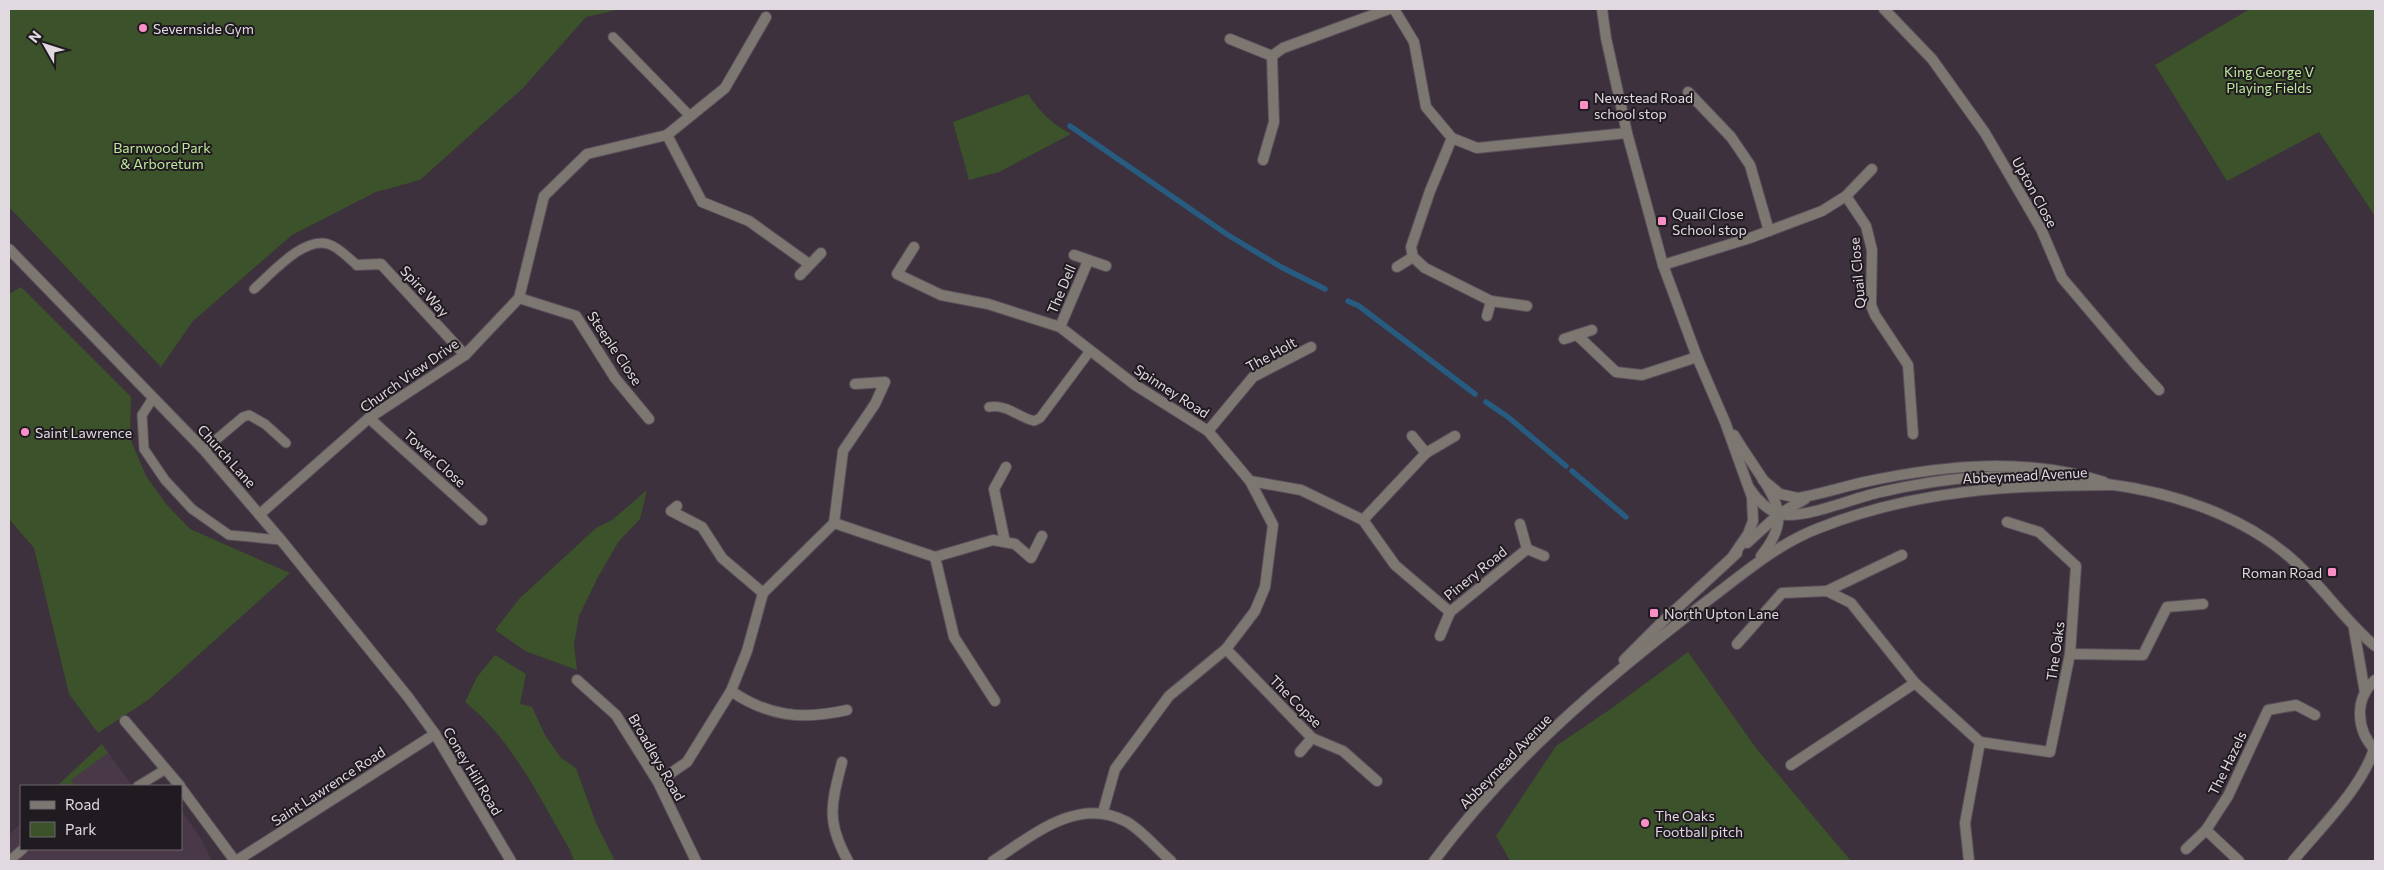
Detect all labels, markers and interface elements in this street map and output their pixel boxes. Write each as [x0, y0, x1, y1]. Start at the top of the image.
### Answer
north arrow [20, 20, 70, 70]
place label: Severnside Gym [153, 20, 254, 37]
marker: Severnside Gym [137, 22, 149, 34]
text: N [25, 27, 44, 46]
park label: King George V Playing Fields [2224, 63, 2314, 96]
place label: Newstead Road school stop [1594, 89, 1693, 122]
marker: Newstead Road school stop [1578, 99, 1590, 111]
park label: Barnwood Park & Arboretum [113, 139, 211, 172]
street label: Upton Close [2009, 154, 2061, 230]
place label: Quail Close School stop [1672, 205, 1747, 238]
marker: Quail Close School stop [1656, 215, 1668, 227]
street label: Quail Close [1845, 237, 1869, 309]
street label: Spire Way [397, 262, 453, 320]
street label: The Dell [1043, 262, 1079, 316]
street label: Steeple Close [584, 308, 646, 388]
street label: The Holt [1243, 333, 1299, 375]
street label: Church View Drive [356, 335, 462, 415]
street label: Spinney Road [1131, 360, 1213, 422]
street label: Church Lane [194, 421, 260, 491]
place label: Saint Lawrence [35, 424, 132, 441]
marker: Saint Lawrence [19, 426, 31, 438]
street label: Tower Close [400, 426, 470, 490]
street label: Abbeymead Avenue [1962, 463, 2088, 487]
street label: Pinery Road [1440, 542, 1510, 604]
place label: Roman Road [2242, 564, 2322, 581]
marker: Roman Road [2326, 566, 2338, 578]
place label: North Upton Lane [1664, 605, 1779, 622]
marker: North Upton Lane [1648, 607, 1660, 619]
street label: The Oaks [2042, 620, 2068, 682]
street label: The Copse [1266, 671, 1326, 731]
street label: Broadleys Road [625, 710, 689, 804]
street label: Abbeymead Avenue [1455, 710, 1555, 812]
street label: Coney Hill Road [440, 724, 506, 818]
street label: The Hazels [2204, 728, 2250, 798]
street label: Saint Lawrence Road [268, 743, 388, 829]
legend [20, 785, 182, 850]
text: Road [65, 795, 100, 813]
place label: The Oaks Football pitch [1655, 807, 1743, 840]
marker: The Oaks Football pitch [1639, 817, 1651, 829]
text: Park [65, 820, 96, 838]

